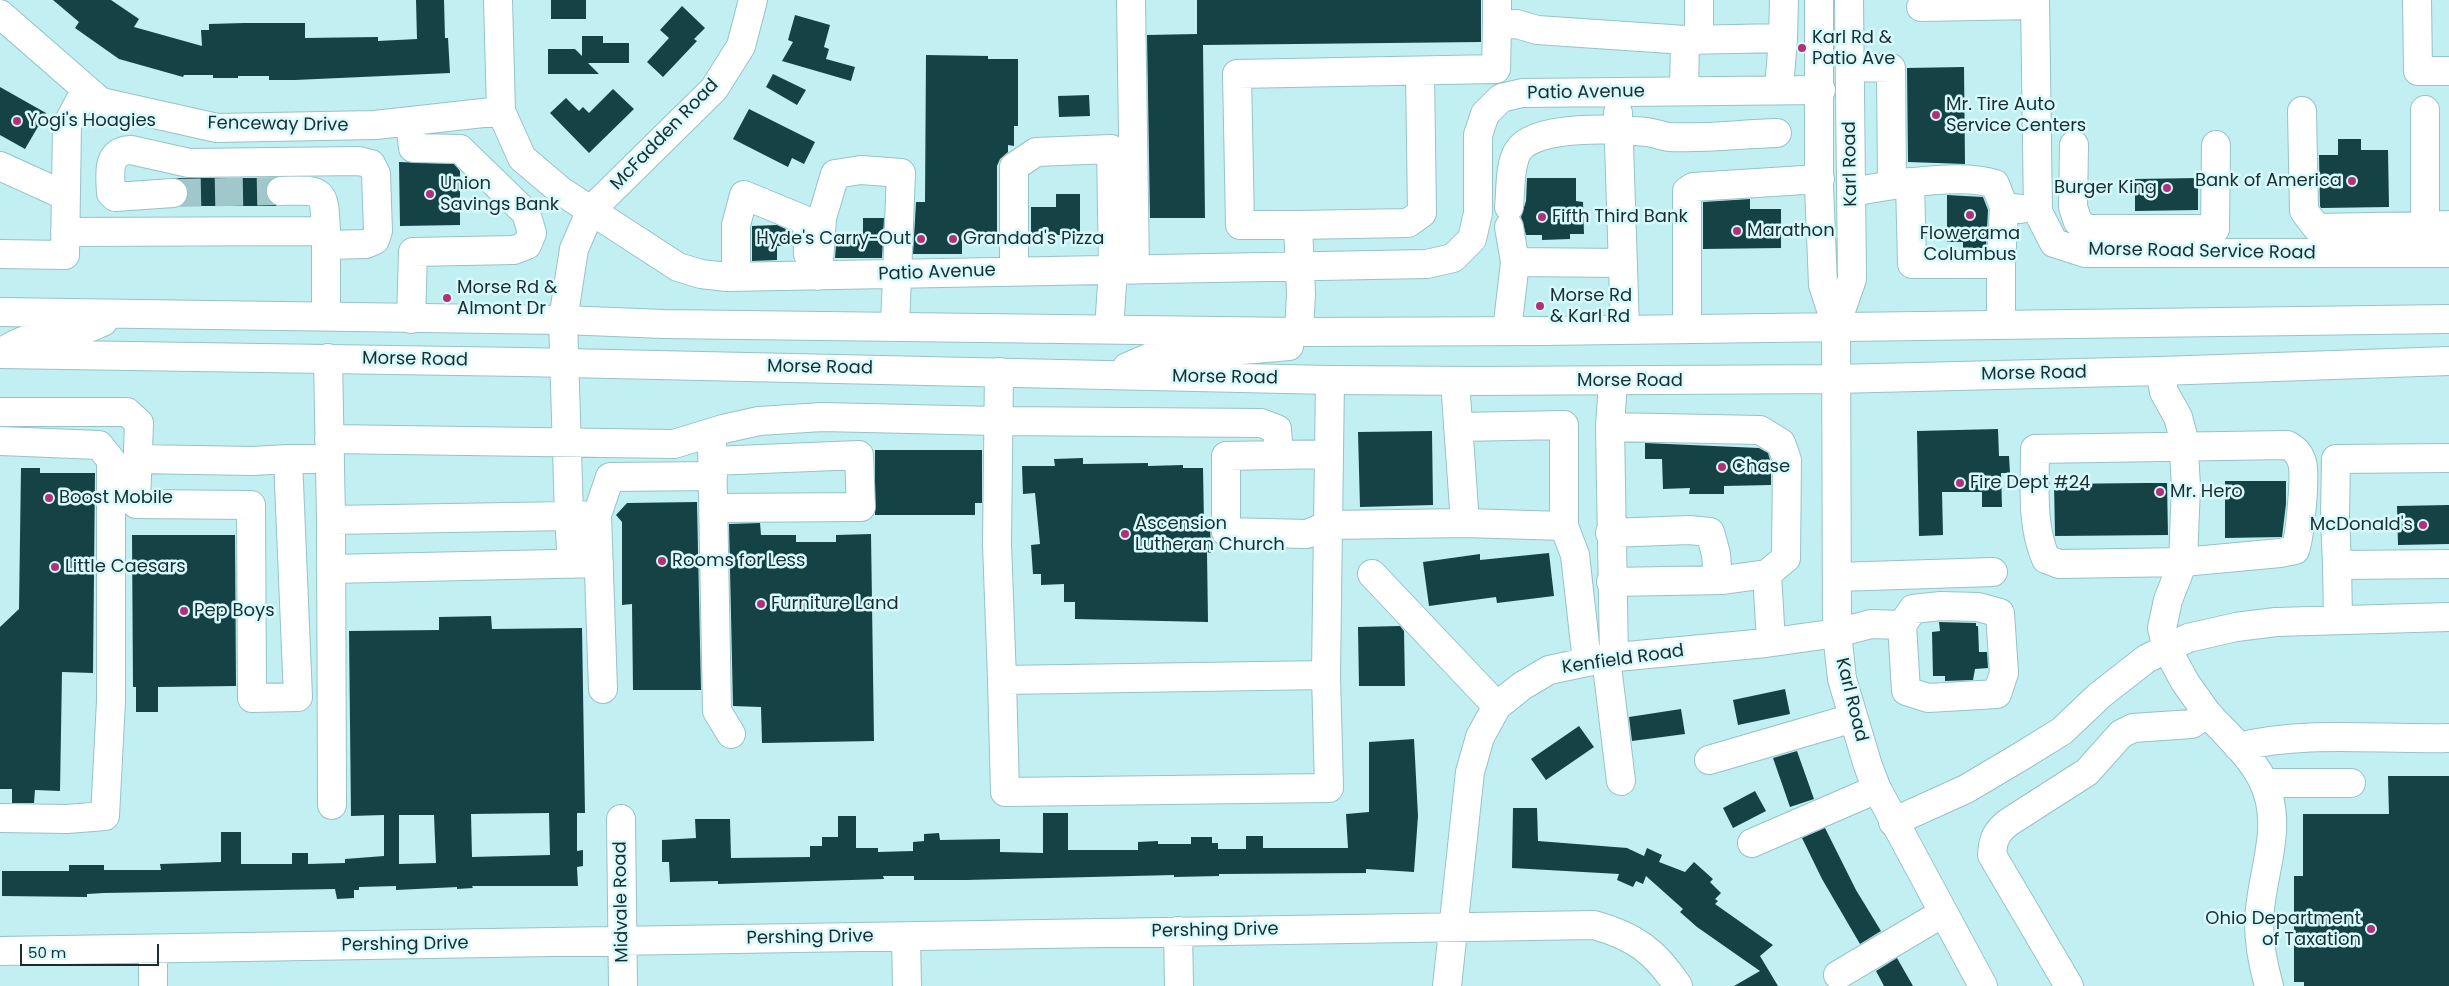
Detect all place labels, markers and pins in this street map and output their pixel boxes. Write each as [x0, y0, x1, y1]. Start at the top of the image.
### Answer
place label: Karl Rd & Patio Ave [1812, 27, 1895, 70]
marker: Karl Rd & Patio Ave [1796, 42, 1808, 54]
place label: Mr. Tire Auto Service Centers [1946, 94, 2086, 136]
marker: Mr. Tire Auto Service Centers [1930, 109, 1942, 121]
place label: Yogi's Hoagies [27, 110, 156, 132]
marker: Yogi's Hoagies [11, 115, 23, 127]
place label: Bank of America [2195, 170, 2342, 192]
place label: Union Savings Bank [440, 173, 559, 215]
marker: Bank of America [2346, 175, 2358, 187]
place label: Burger King [2054, 177, 2157, 199]
marker: Burger King [2161, 182, 2173, 194]
marker: Union Savings Bank [424, 188, 436, 200]
place label: Fifth Third Bank [1552, 206, 1688, 228]
marker: Flowerama Columbus [1964, 209, 1976, 221]
marker: Fifth Third Bank [1536, 211, 1548, 223]
place label: Marathon [1747, 220, 1835, 242]
place label: Flowerama Columbus [1920, 223, 2020, 266]
marker: Marathon [1731, 225, 1743, 237]
place label: Hyde's Carry-Out [756, 228, 911, 250]
place label: Grandad's Pizza [963, 228, 1104, 250]
marker: Hyde's Carry-Out [915, 233, 927, 245]
marker: Grandad's Pizza [947, 233, 959, 245]
place label: Morse Rd & Almont Dr [457, 277, 557, 320]
place label: Morse Rd & Karl Rd [1550, 285, 1632, 328]
marker: Morse Rd & Almont Dr [441, 292, 453, 304]
marker: Morse Rd & Karl Rd [1534, 300, 1546, 312]
place label: Chase [1732, 456, 1790, 478]
marker: Chase [1716, 461, 1728, 473]
place label: Fire Dept #24 [1970, 472, 2090, 494]
marker: Fire Dept #24 [1954, 477, 1966, 489]
place label: Mr. Hero [2170, 481, 2243, 503]
marker: Mr. Hero [2154, 486, 2166, 498]
place label: Boost Mobile [59, 487, 173, 509]
marker: Boost Mobile [43, 492, 55, 504]
place label: Ascension Lutheran Church [1135, 513, 1285, 556]
place label: McDonald's [2310, 514, 2413, 536]
marker: McDonald's [2417, 519, 2429, 531]
marker: Ascension Lutheran Church [1119, 528, 1131, 540]
place label: Rooms for Less [672, 550, 805, 572]
marker: Rooms for Less [656, 555, 668, 567]
place label: Little Caesars [65, 556, 186, 578]
marker: Little Caesars [49, 561, 61, 573]
place label: Furniture Land [771, 593, 899, 615]
marker: Furniture Land [755, 598, 767, 610]
place label: Pep Boys [194, 600, 275, 622]
marker: Pep Boys [178, 605, 190, 617]
place label: Ohio Department of Taxation [2205, 908, 2361, 951]
marker: Ohio Department of Taxation [2365, 923, 2377, 935]

